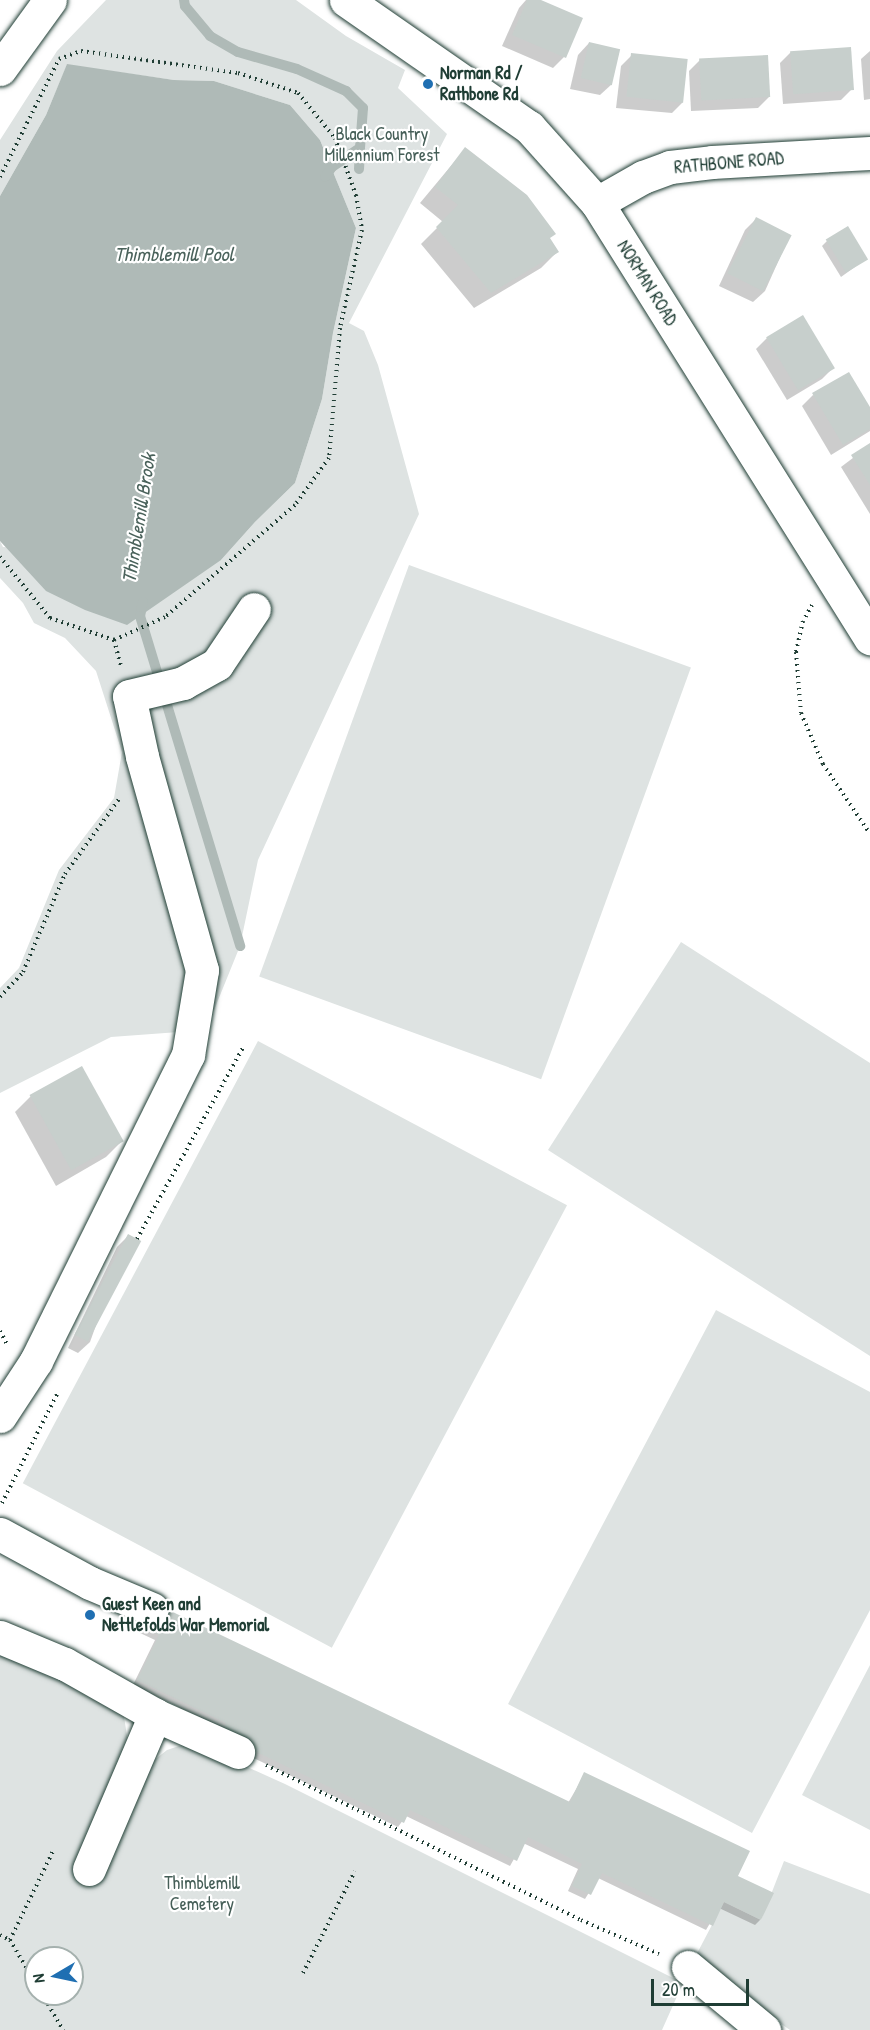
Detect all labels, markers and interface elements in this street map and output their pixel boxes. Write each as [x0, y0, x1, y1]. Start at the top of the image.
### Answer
place label: Norman Rd / Rathbone Rd [440, 63, 522, 106]
marker: Norman Rd / Rathbone Rd [421, 77, 435, 91]
park label: Black Country Millennium Forest [325, 124, 439, 166]
street label: RATHBONE ROAD [673, 147, 785, 179]
street label: NORMAN ROAD [612, 236, 682, 330]
water label: Thimblemill Pool [114, 241, 234, 265]
water label: Thimblemill Brook [116, 451, 160, 585]
place label: Guest Keen and Nettlefolds War Memorial [102, 1594, 269, 1636]
marker: Guest Keen and Nettlefolds War Memorial [83, 1608, 97, 1622]
park label: Thimblemill Cemetery [164, 1873, 240, 1916]
north arrow [24, 1946, 84, 2006]
scale bar [654, 1967, 752, 2005]
text: N [27, 1973, 50, 1984]
text: 20 m [662, 1977, 695, 2002]

